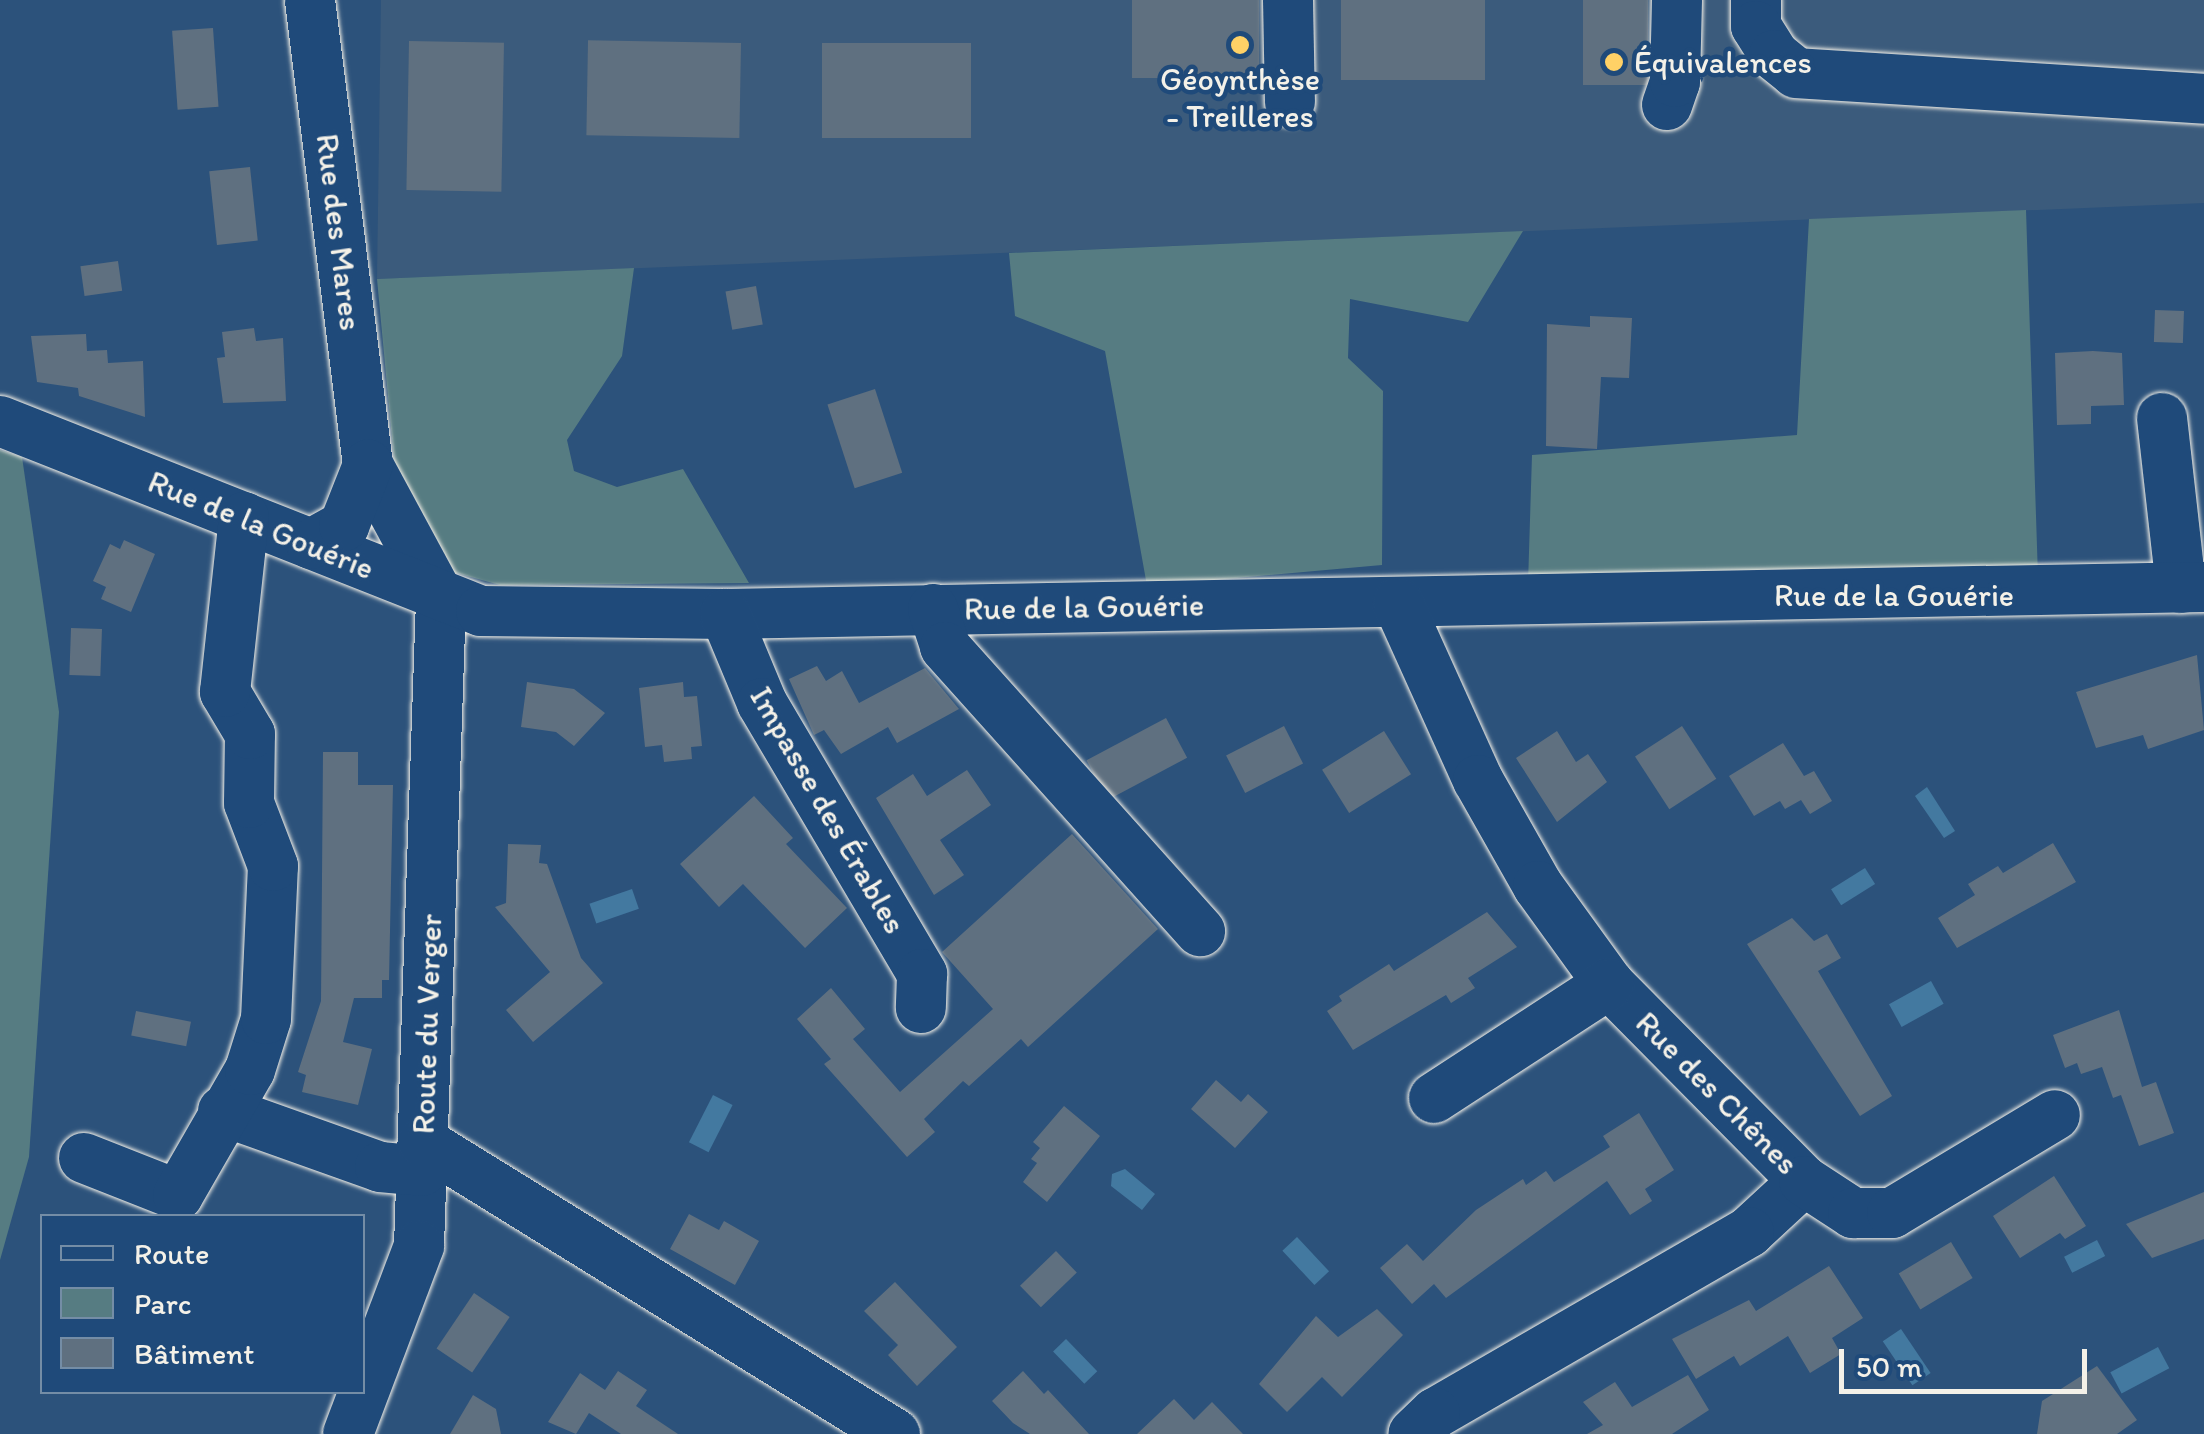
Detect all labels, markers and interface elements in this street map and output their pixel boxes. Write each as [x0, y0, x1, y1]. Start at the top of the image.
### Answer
marker: Géoynthèse - Treilleres [1229, 34, 1251, 56]
place label: Équivalences [1634, 43, 1812, 81]
marker: Équivalences [1603, 51, 1625, 73]
place label: Géoynthèse - Treilleres [1160, 61, 1320, 136]
street label: Rue des Mares [308, 132, 370, 332]
street label: Rue de la Gouérie [143, 462, 379, 588]
street label: Rue de la Gouérie [1774, 576, 2014, 614]
street label: Rue de la Gouérie [964, 586, 1204, 628]
street label: Impasse des Érables [742, 680, 914, 940]
street label: Route du Verger [404, 913, 450, 1135]
street label: Rue des Chênes [1628, 1004, 1806, 1182]
legend [40, 1214, 365, 1394]
text: Route [134, 1235, 209, 1272]
text: Parc [134, 1285, 191, 1322]
scale bar [1844, 1329, 2092, 1391]
text: Bâtiment [134, 1335, 255, 1372]
text: 50 m [1856, 1348, 1922, 1385]

